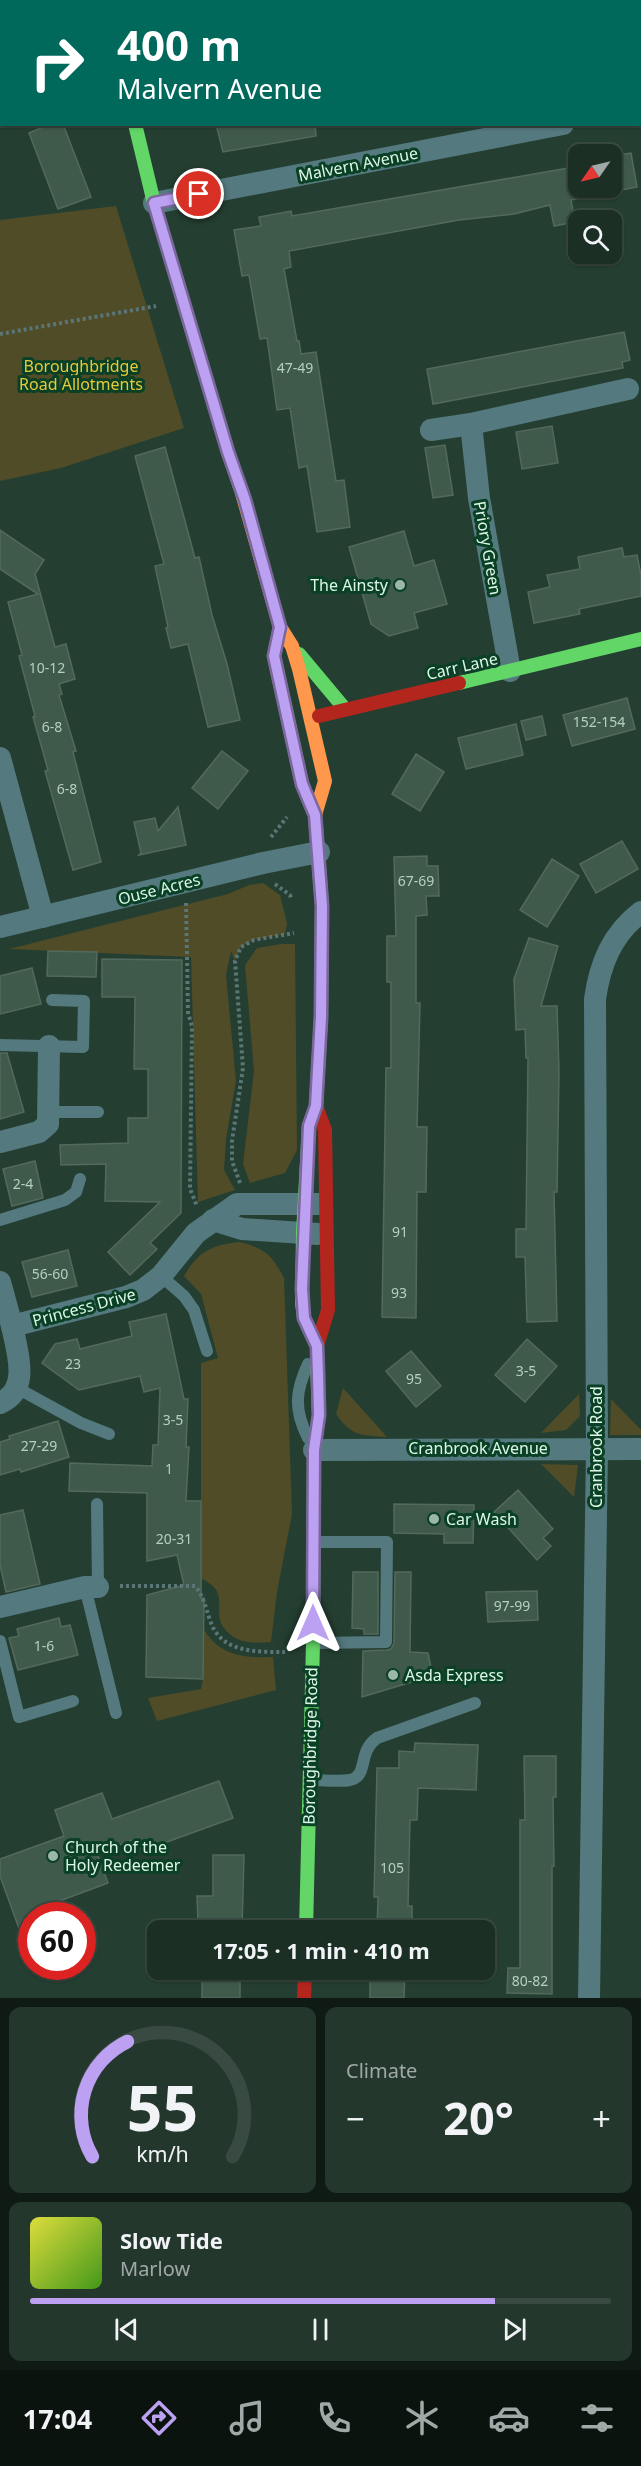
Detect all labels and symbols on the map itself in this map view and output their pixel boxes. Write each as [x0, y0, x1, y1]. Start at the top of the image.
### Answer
street label: Malvern Avenue [296, 142, 420, 186]
north arrow [568, 144, 622, 198]
pin [173, 168, 224, 219]
park label: Boroughbridge Road Allotments [19, 355, 143, 395]
house number: 47-49 [277, 358, 313, 377]
street label: Priory Green [469, 499, 507, 597]
place label: The Ainsty [310, 574, 389, 596]
marker: The Ainsty [393, 578, 407, 592]
street label: Carr Lane [424, 647, 500, 685]
house number: 10-12 [29, 658, 65, 677]
house number: 152-154 [573, 712, 625, 731]
house number: 6-8 [42, 717, 62, 736]
house number: 6-8 [57, 779, 77, 798]
street label: Ouse Acres [116, 868, 202, 910]
house number: 67-69 [398, 871, 434, 890]
house number: 2-4 [13, 1174, 33, 1193]
house number: 91 [392, 1222, 408, 1241]
house number: 56-60 [32, 1264, 68, 1283]
street label: Princess Drive [30, 1283, 138, 1331]
house number: 93 [391, 1283, 407, 1302]
house number: 23 [65, 1354, 81, 1373]
house number: 3-5 [516, 1361, 536, 1380]
house number: 95 [406, 1369, 422, 1388]
street label: Cranbrook Road [585, 1386, 607, 1508]
house number: 3-5 [163, 1410, 183, 1429]
house number: 27-29 [21, 1436, 57, 1455]
street label: Cranbrook Avenue [408, 1437, 548, 1459]
house number: 1 [165, 1459, 173, 1478]
place label: Car Wash [446, 1508, 517, 1530]
marker: Car Wash [427, 1512, 441, 1526]
house number: 20-31 [156, 1529, 192, 1548]
position arrow [281, 1591, 345, 1655]
house number: 97-99 [494, 1596, 530, 1615]
house number: 1-6 [34, 1636, 54, 1655]
place label: Asda Express [405, 1664, 504, 1686]
street label: Boroughbridge Road [298, 1667, 322, 1825]
marker: Asda Express [386, 1668, 400, 1682]
place label: Church of the Holy Redeemer [65, 1836, 181, 1876]
marker: Church of the Holy Redeemer [46, 1849, 60, 1863]
house number: 105 [380, 1858, 404, 1877]
speed limit sign: 60 [18, 1902, 96, 1980]
house number: 80-82 [512, 1971, 548, 1990]

